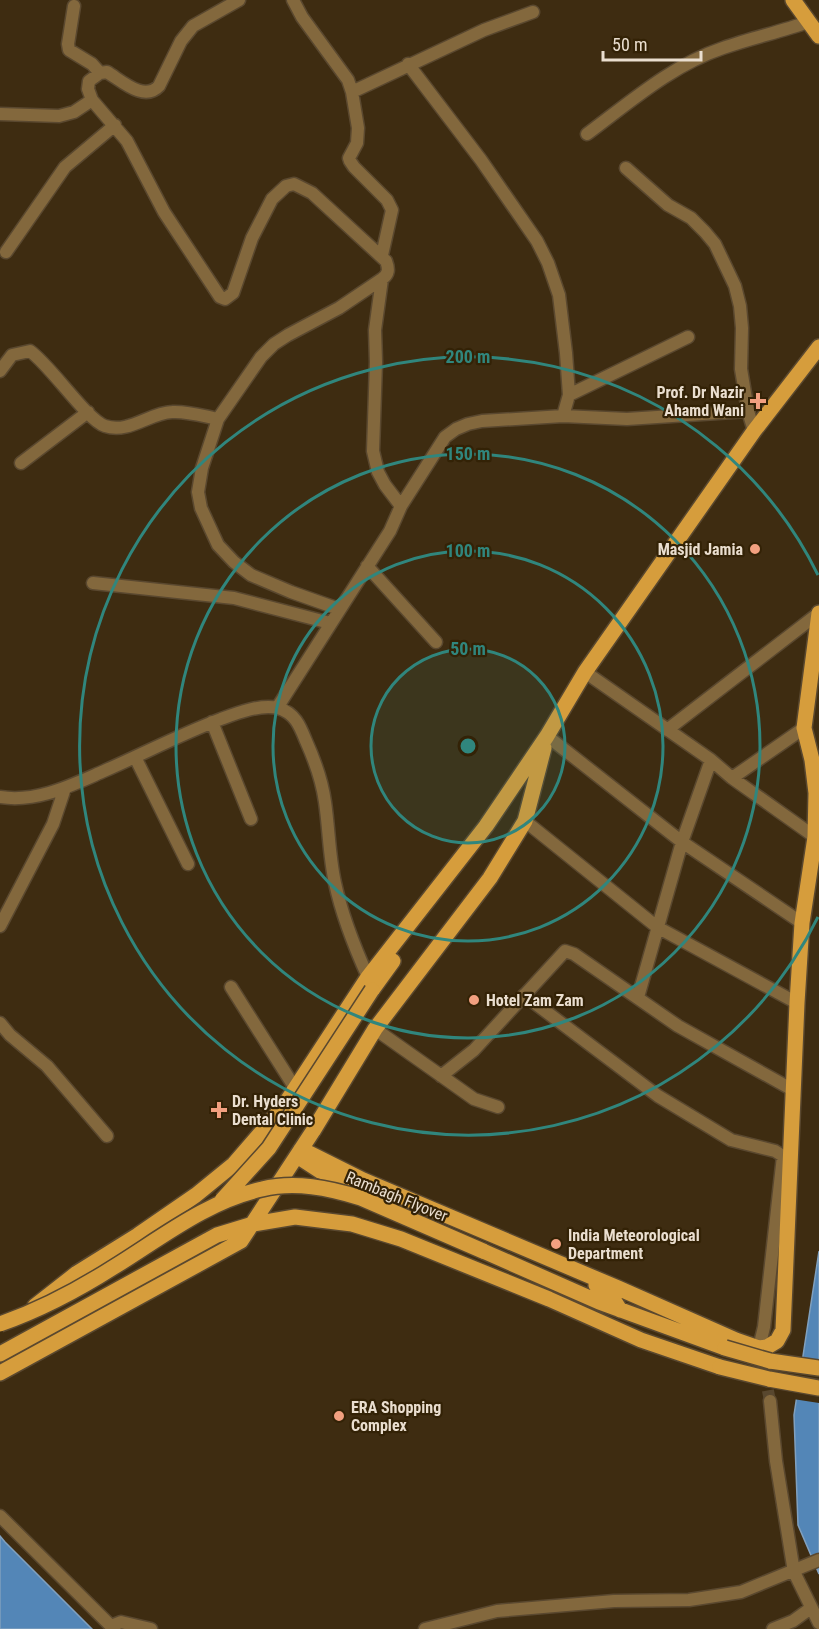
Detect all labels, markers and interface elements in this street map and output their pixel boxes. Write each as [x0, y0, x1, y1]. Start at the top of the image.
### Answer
scale bar [603, 24, 700, 62]
text: 50 m [612, 34, 647, 55]
text: 200 m [446, 346, 490, 367]
place label: Prof. Dr Nazir Ahamd Wani [656, 383, 744, 420]
marker: Prof. Dr Nazir Ahamd Wani [749, 392, 767, 410]
text: 150 m [446, 443, 490, 464]
text: 100 m [446, 540, 490, 561]
place label: Masjid Jamia [658, 540, 743, 559]
marker: Masjid Jamia [748, 542, 762, 556]
text: 50 m [450, 638, 486, 659]
centre of rings [458, 736, 478, 756]
place label: Hotel Zam Zam [486, 991, 584, 1010]
marker: Hotel Zam Zam [467, 993, 481, 1007]
place label: Dr. Hyders Dental Clinic [232, 1092, 313, 1129]
marker: Dr. Hyders Dental Clinic [210, 1101, 228, 1119]
street label: Rambagh Flyover [343, 1167, 451, 1226]
place label: India Meteorological Department [568, 1226, 700, 1263]
marker: India Meteorological Department [549, 1237, 563, 1251]
place label: ERA Shopping Complex [351, 1398, 441, 1435]
marker: ERA Shopping Complex [332, 1409, 346, 1423]

